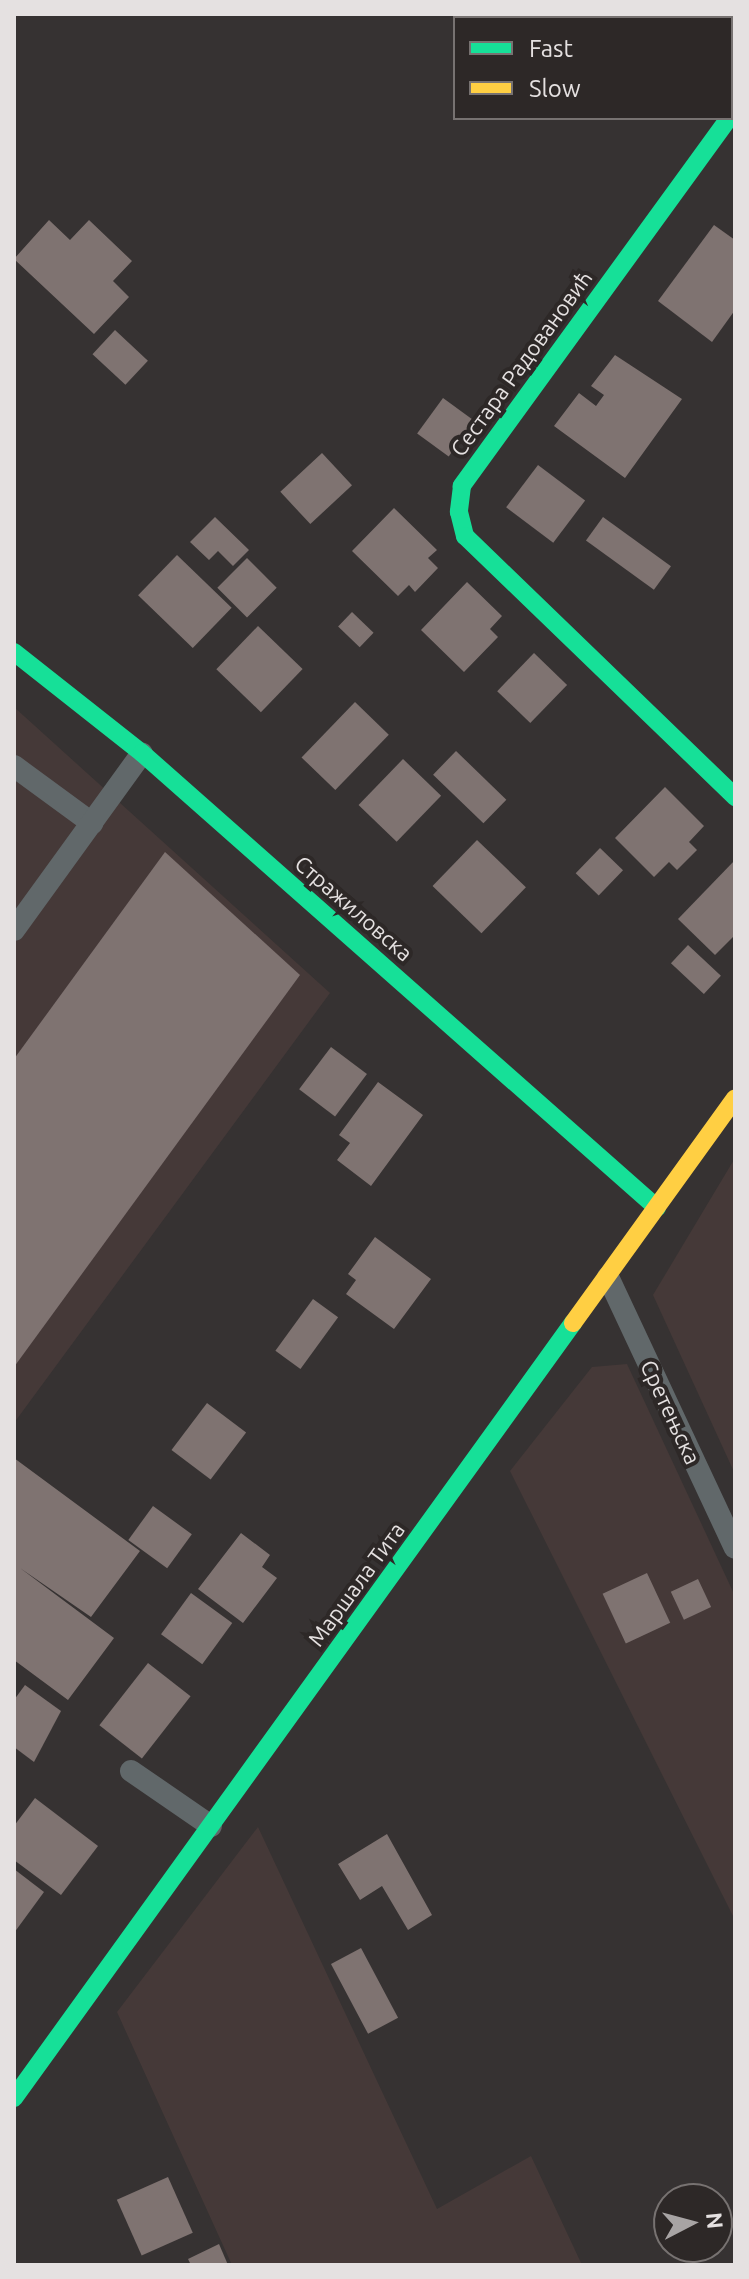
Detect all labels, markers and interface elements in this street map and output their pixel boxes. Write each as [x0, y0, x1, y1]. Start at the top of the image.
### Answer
legend [453, 16, 733, 120]
text: Fast [529, 35, 573, 62]
text: Slow [529, 75, 581, 102]
street label: Сестара Радовановић [445, 265, 597, 461]
street label: Стражиловска [290, 850, 418, 966]
street label: Сретењска [635, 1356, 707, 1468]
street label: Маршала Тита [302, 1517, 410, 1651]
north arrow [653, 2183, 733, 2263]
text: N [702, 2211, 729, 2230]

